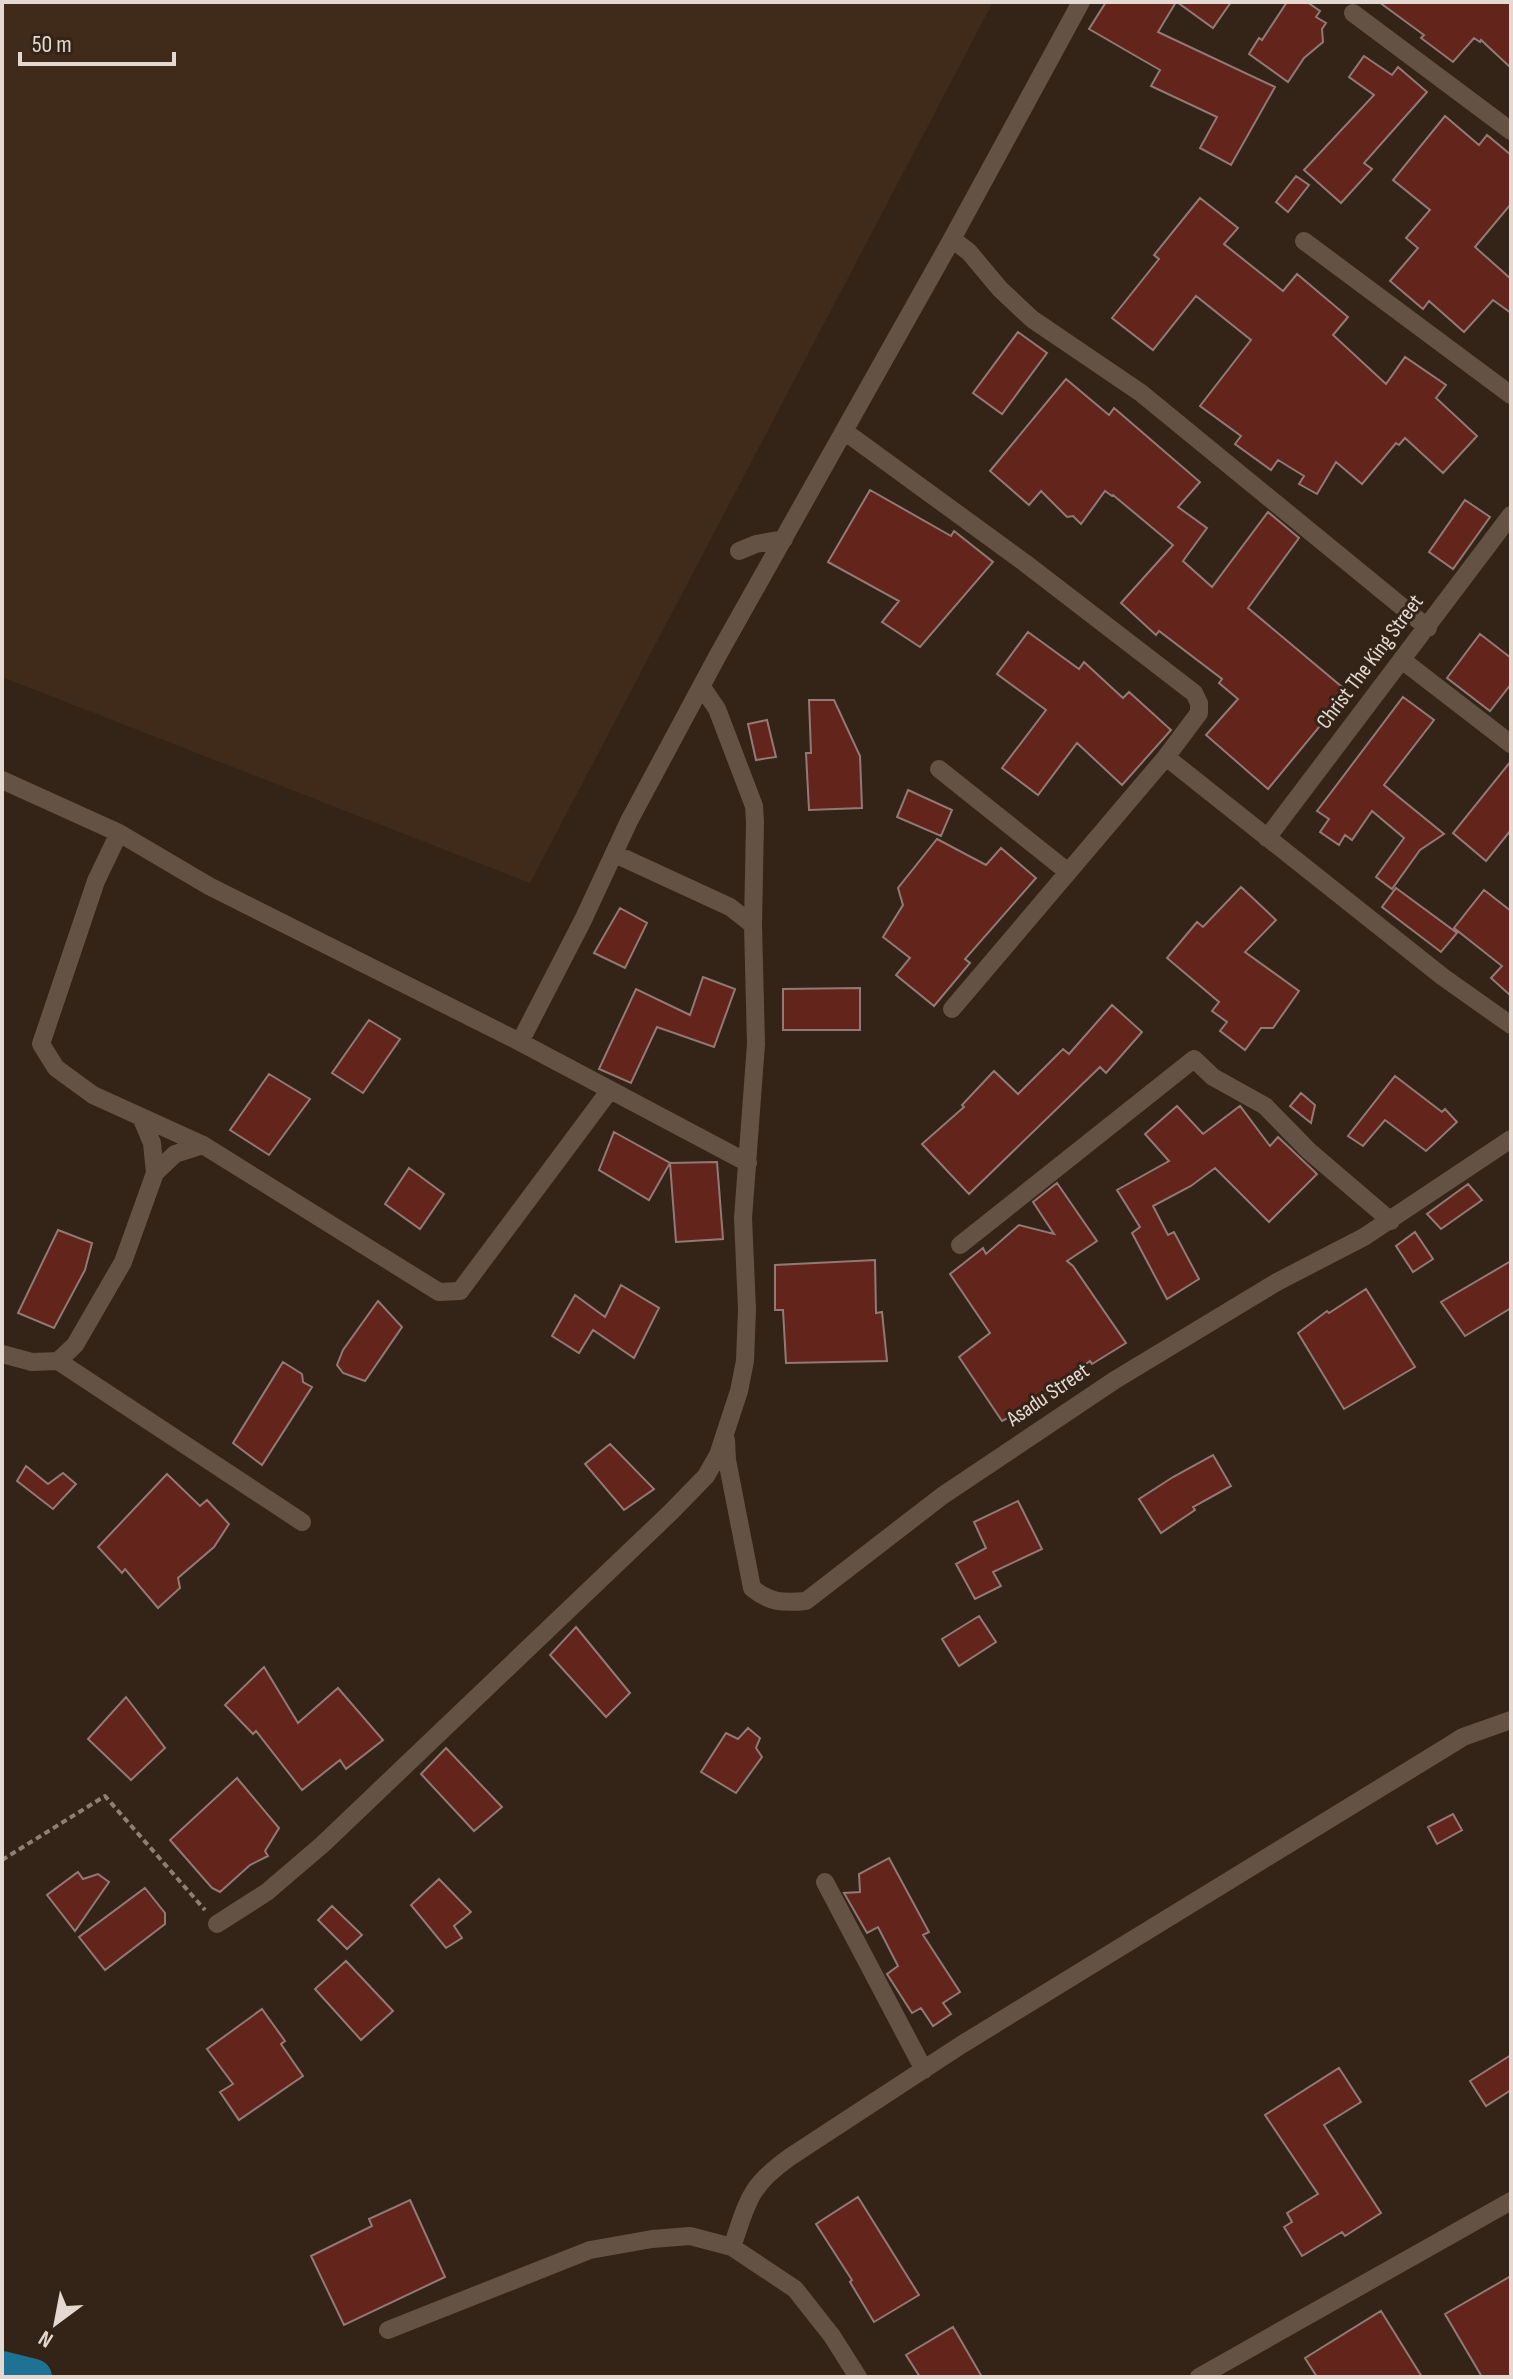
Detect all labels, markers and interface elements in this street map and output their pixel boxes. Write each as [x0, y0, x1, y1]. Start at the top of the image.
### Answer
scale bar [20, 16, 174, 66]
text: 50 m [32, 30, 72, 59]
street label: Christ The King Street [1311, 589, 1429, 735]
street label: Asadu Street [1001, 1357, 1095, 1433]
north arrow [16, 2283, 96, 2363]
text: N [34, 2324, 58, 2353]

